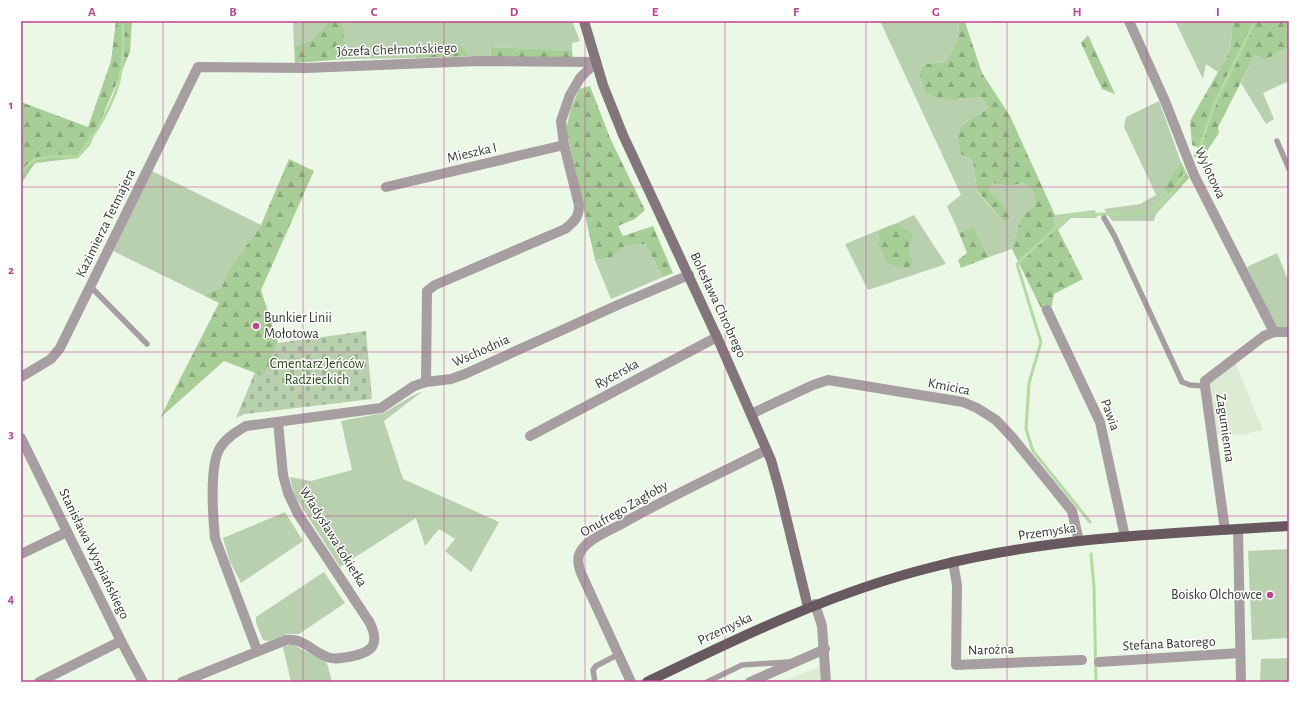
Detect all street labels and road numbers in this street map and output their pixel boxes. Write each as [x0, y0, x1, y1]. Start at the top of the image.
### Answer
street label: Józefa Chełmońskiego [337, 41, 458, 59]
street label: Mieszka I [446, 141, 498, 165]
street label: Wylotowa [1192, 145, 1228, 201]
street label: Kazimierza Tetmajera [74, 166, 139, 279]
street label: Bolesława Chrobrego [687, 250, 749, 360]
street label: Wschodnia [450, 332, 512, 370]
street label: Rycerska [593, 356, 642, 391]
street label: Kmicica [927, 376, 972, 398]
street label: Zagumienna [1213, 393, 1237, 464]
street label: Pawia [1098, 397, 1122, 433]
street label: Onufrego Zagłoby [578, 478, 670, 540]
street label: Władysława Łokietka [297, 485, 370, 590]
street label: Stanisława Wyspiańskiego [56, 486, 132, 622]
street label: Przemyska [1017, 521, 1077, 543]
street label: Przemyska [696, 610, 755, 648]
street label: Stefana Batorego [1122, 635, 1216, 653]
street label: Narożna [968, 642, 1015, 658]

